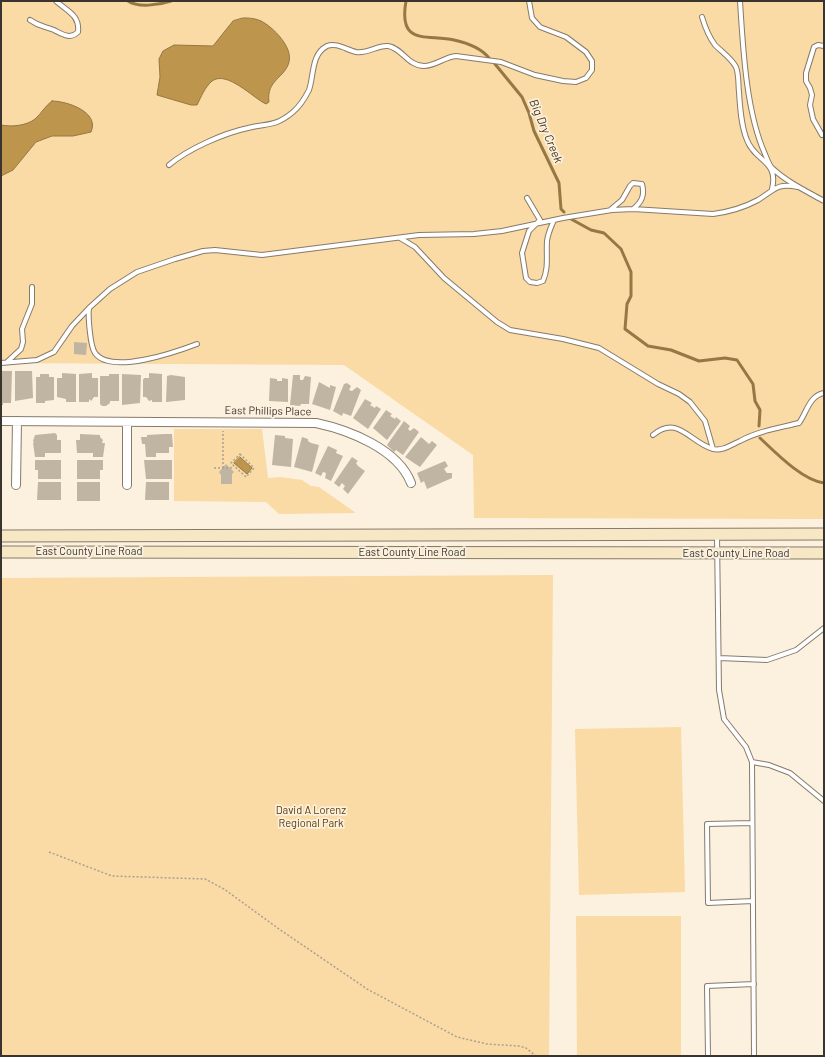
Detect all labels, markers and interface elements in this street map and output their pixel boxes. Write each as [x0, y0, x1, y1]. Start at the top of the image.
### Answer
water label: Big Dry Creek [526, 97, 566, 165]
street label: East Phillips Place [225, 404, 311, 418]
street label: East County Line Road [36, 544, 142, 558]
street label: East County Line Road [359, 545, 465, 559]
street label: East County Line Road [683, 546, 789, 560]
park label: David A Lorenz Regional Park [276, 803, 346, 829]

